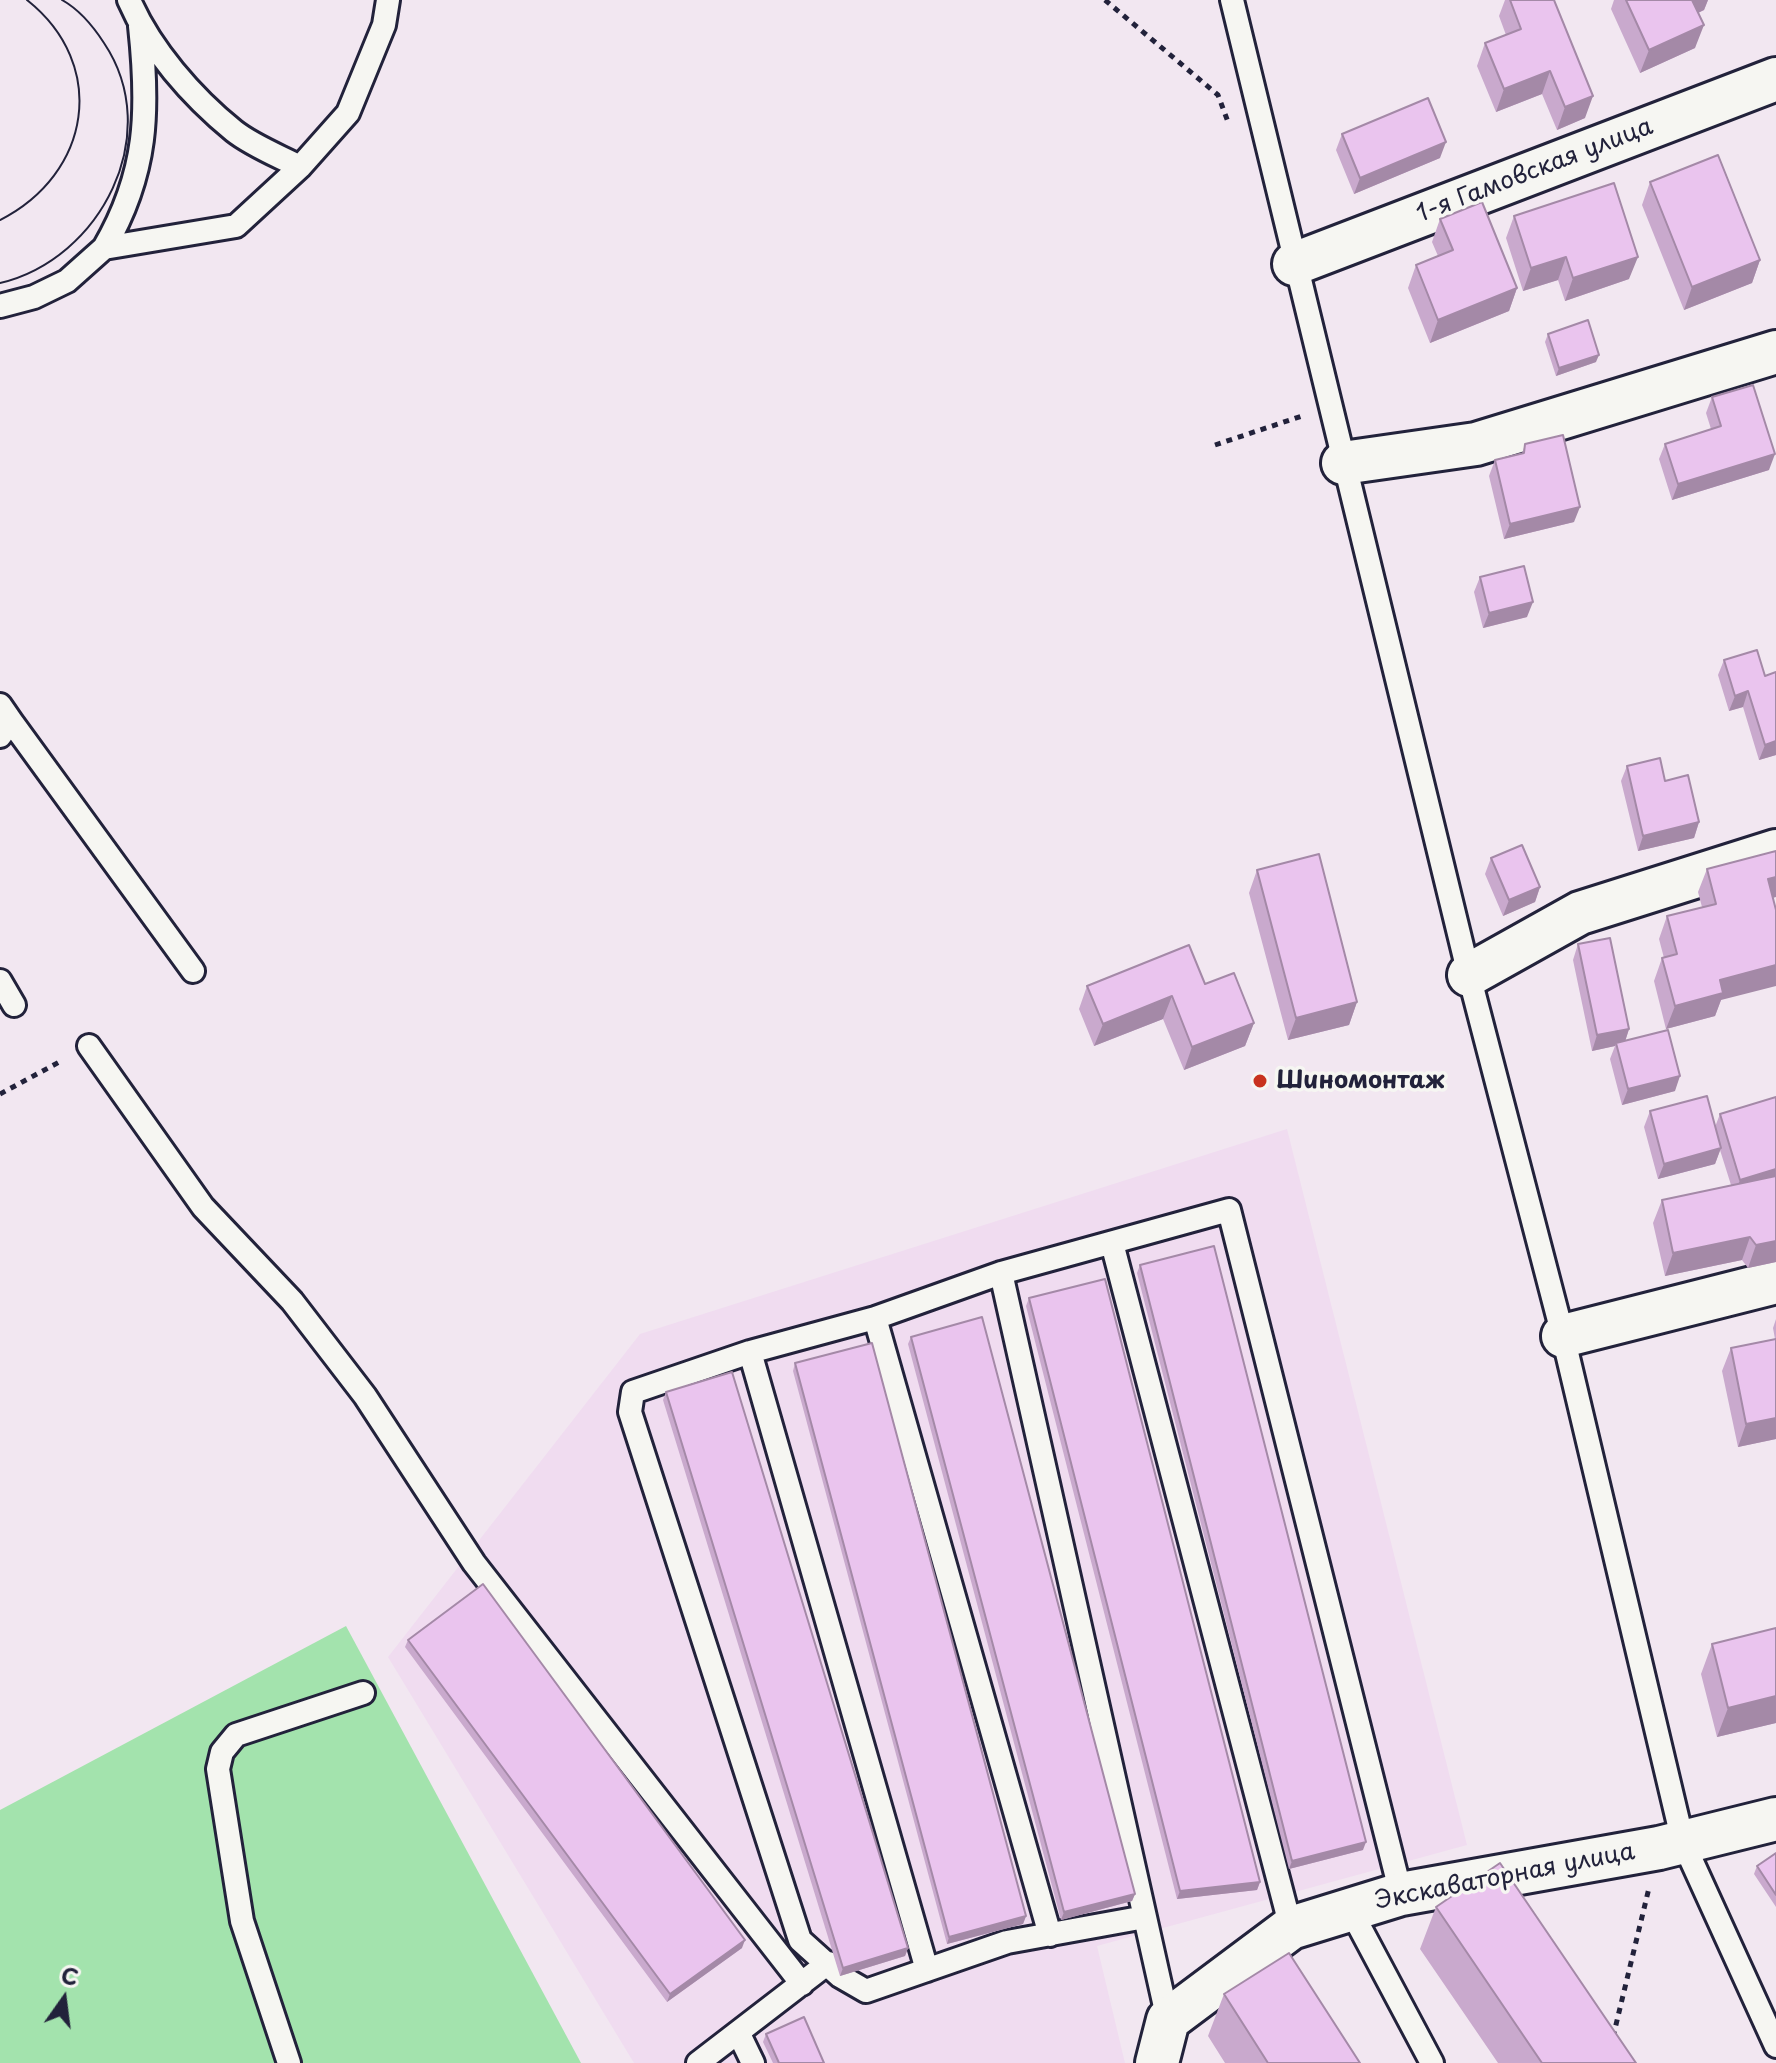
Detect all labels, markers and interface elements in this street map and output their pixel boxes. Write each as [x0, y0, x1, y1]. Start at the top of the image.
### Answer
street label: 1-я Гамовская улица [1413, 113, 1657, 229]
place label: Шиномонтаж [1276, 1067, 1444, 1095]
marker: Шиномонтаж [1251, 1072, 1269, 1090]
street label: Экскаваторная улица [1373, 1838, 1637, 1916]
text: С [58, 1957, 82, 1993]
north arrow [24, 1959, 104, 2039]

